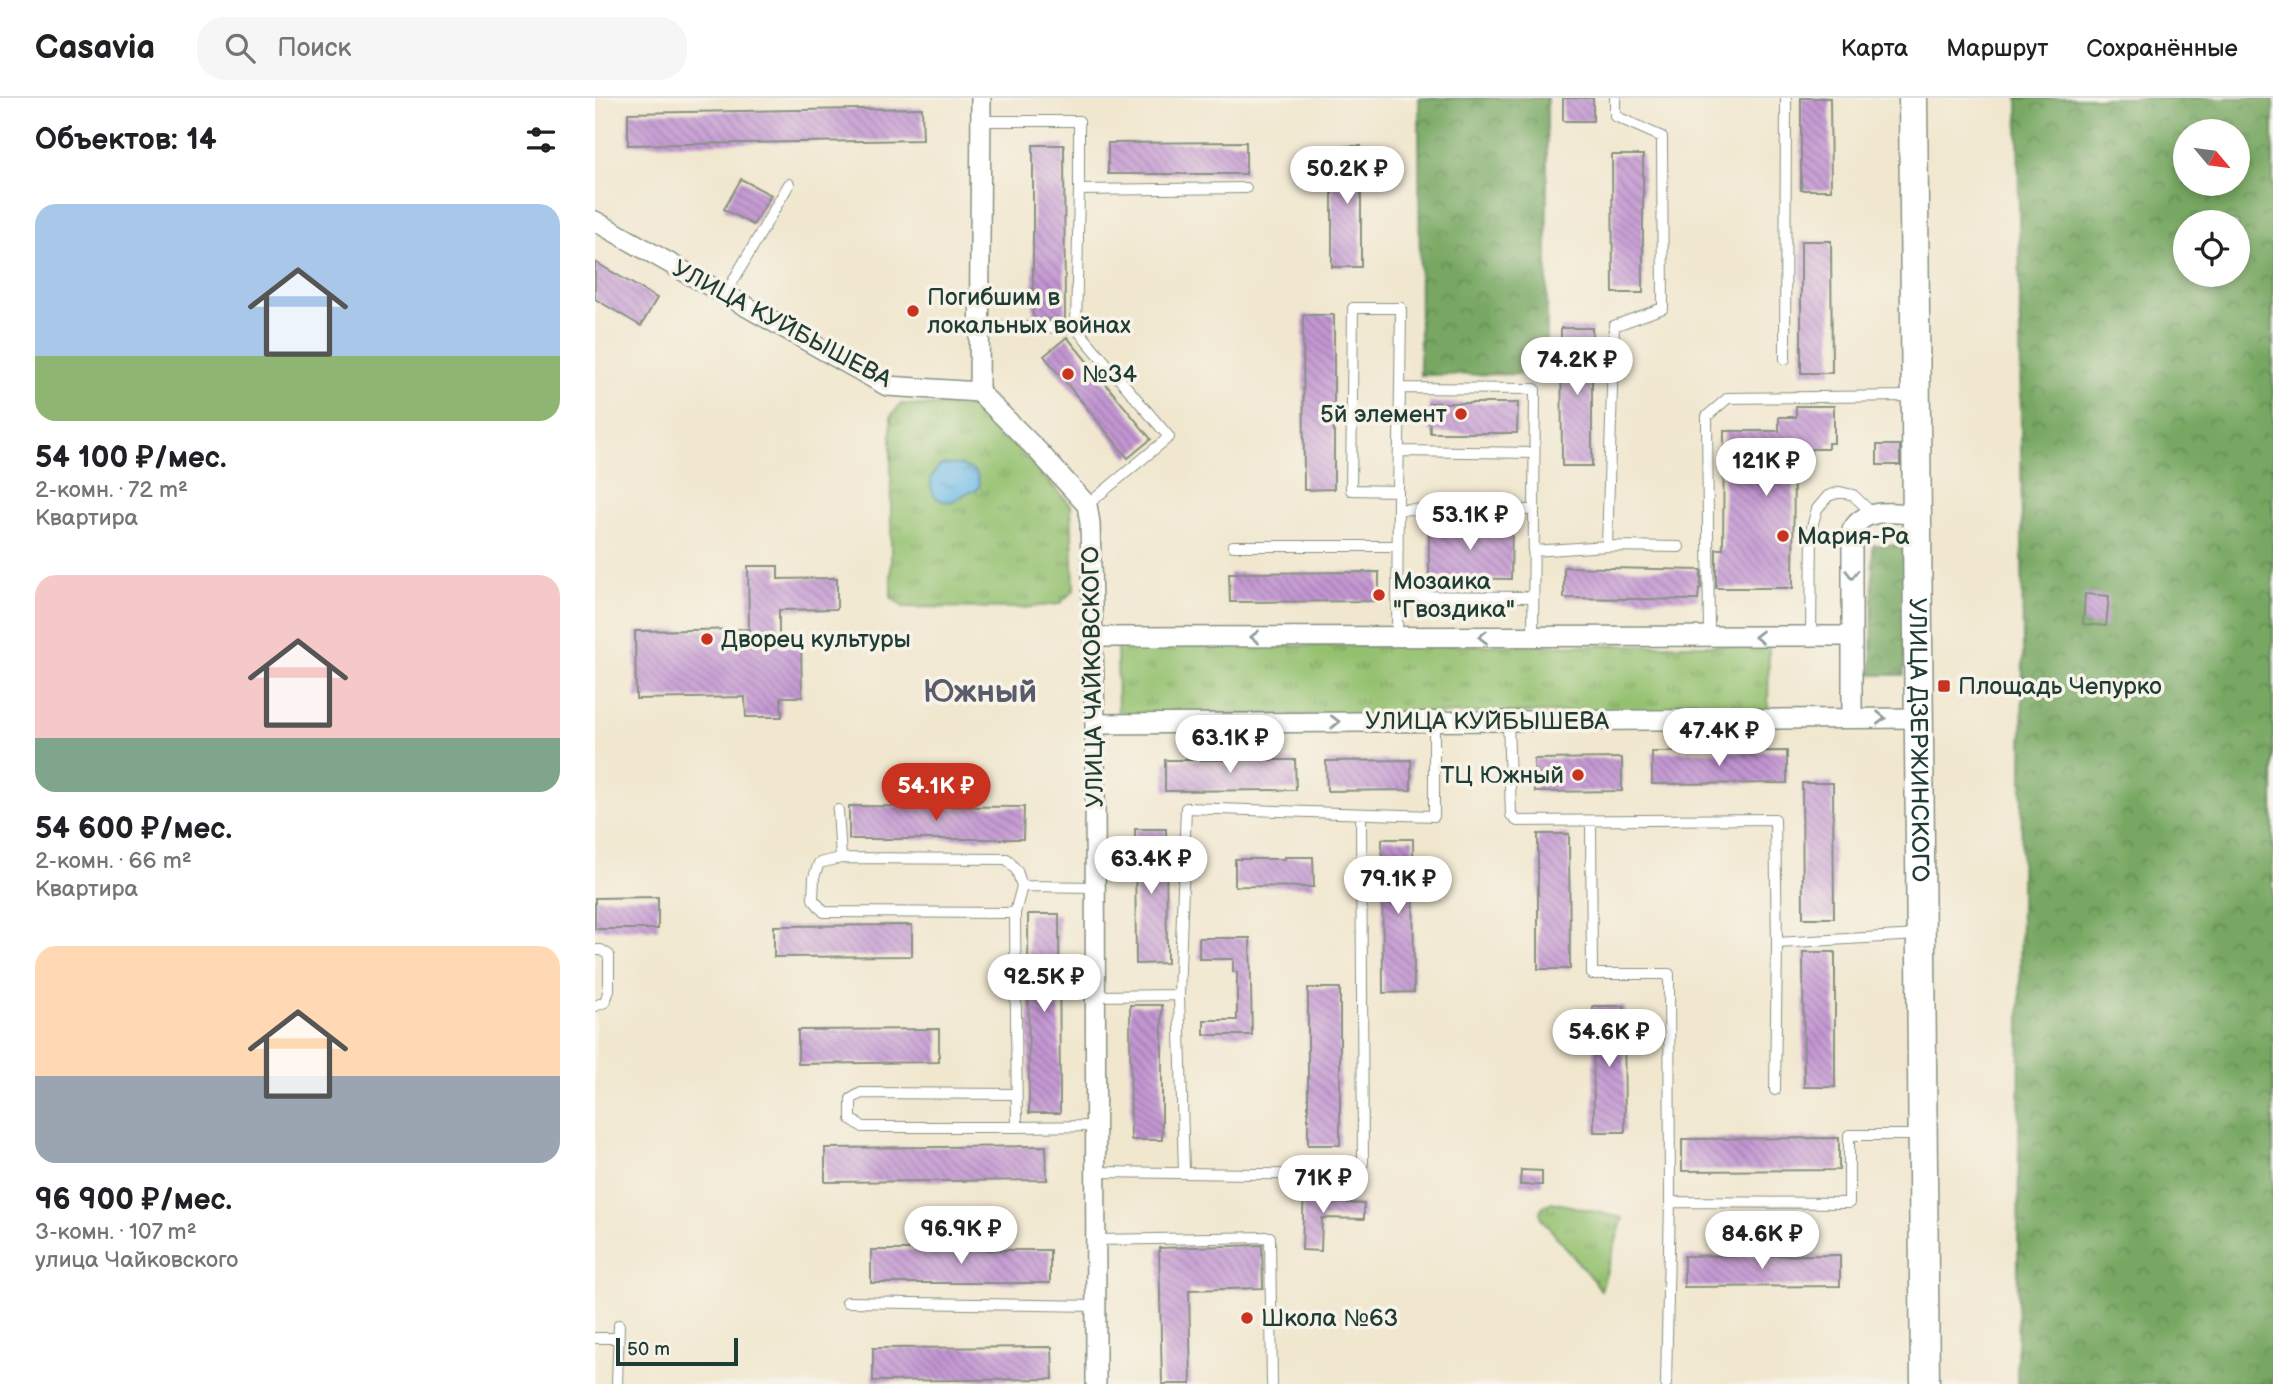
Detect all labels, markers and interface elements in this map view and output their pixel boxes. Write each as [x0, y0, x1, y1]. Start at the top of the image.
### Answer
search box [197, 17, 687, 80]
text: Casavia [35, 28, 155, 68]
icon: search [221, 29, 259, 67]
text: Поиск [277, 33, 351, 64]
text: Карта [1841, 34, 1908, 63]
text: Маршрут [1946, 34, 2048, 63]
text: Сохранённые [2086, 34, 2238, 63]
north arrow [2173, 119, 2251, 196]
map controls [2173, 119, 2250, 287]
icon: filters [522, 121, 560, 159]
text: Объектов: 14 [35, 122, 217, 158]
pin: 50.2K ₽ [1282, 146, 1412, 206]
text: 50.2K ₽ [1306, 155, 1388, 183]
button: locate [2173, 210, 2250, 287]
icon: home [235, 249, 361, 375]
street label: УЛИЦА КУЙБЫШЕВА [668, 254, 897, 394]
place label: Погибшим в локальных войнах [927, 283, 1131, 340]
marker: Погибшим в локальных войнах [905, 303, 921, 319]
pin: 74.2K ₽ [1512, 338, 1642, 397]
text: 74.2K ₽ [1537, 346, 1617, 374]
place label: №34 [1082, 360, 1138, 389]
marker: №34 [1060, 366, 1076, 382]
place label: 5й элемент [1320, 400, 1447, 429]
marker: 5й элемент [1453, 406, 1469, 422]
pin: 121K ₽ [1709, 438, 1823, 498]
text: 54 100 ₽/мес. [35, 440, 227, 476]
text: 121K ₽ [1732, 447, 1800, 475]
text: 2-комн. · 72 m² [35, 476, 188, 504]
pin: 53.1K ₽ [1405, 492, 1535, 552]
text: 53.1K ₽ [1432, 501, 1508, 529]
text: Квартира [35, 504, 138, 532]
place label: Мария-Ра [1797, 522, 1910, 551]
marker: Мария-Ра [1775, 528, 1791, 544]
street label: УЛИЦА ЧАЙКОВСКОГО [1076, 546, 1110, 808]
place label: Мозаика "Гвоздика" [1393, 567, 1515, 624]
one-way arrow [1844, 569, 1860, 579]
marker: Мозаика "Гвоздика" [1371, 587, 1387, 603]
street label: УЛИЦА ДЗЕРЖИНСКОГО [1903, 598, 1935, 882]
icon: home [235, 620, 361, 746]
place label: Дворец культуры [721, 625, 911, 654]
one-way arrow [1250, 629, 1260, 645]
one-way arrow [1477, 629, 1488, 645]
one-way arrow [1754, 629, 1764, 645]
marker: Дворец культуры [699, 631, 715, 647]
place label: Площадь Чепурко [1958, 672, 2162, 701]
district label: Южный [923, 673, 1037, 712]
marker: Площадь Чепурко [1936, 678, 1952, 694]
street label: УЛИЦА КУЙБЫШЕВА [1365, 707, 1609, 736]
pin: 47.4K ₽ [1654, 708, 1784, 768]
one-way arrow [1876, 710, 1887, 726]
one-way arrow [1330, 714, 1341, 730]
pin: 63.1K ₽ [1165, 716, 1295, 775]
text: 47.4K ₽ [1679, 717, 1759, 745]
text: 63.1K ₽ [1191, 724, 1269, 752]
place label: ТЦ Южный [1440, 761, 1564, 790]
pin: 54.1K ₽ [871, 764, 1001, 823]
marker: ТЦ Южный [1570, 767, 1586, 783]
text: 54.1K ₽ [898, 772, 974, 800]
text: 54 600 ₽/мес. [35, 811, 232, 847]
pin: 63.4K ₽ [1086, 836, 1216, 896]
text: 63.4K ₽ [1110, 845, 1192, 873]
text: 2-комн. · 66 m² [35, 847, 192, 875]
pin: 79.1K ₽ [1333, 856, 1463, 916]
text: 79.1K ₽ [1360, 865, 1436, 893]
text: Квартира [35, 875, 138, 903]
pin: 92.5K ₽ [979, 954, 1109, 1014]
text: 92.5K ₽ [1004, 963, 1084, 991]
icon: home [235, 991, 361, 1117]
pin: 54.6K ₽ [1544, 1010, 1674, 1069]
text: 54.6K ₽ [1568, 1018, 1650, 1046]
pin: 71K ₽ [1274, 1156, 1372, 1215]
text: 71K ₽ [1294, 1164, 1352, 1192]
text: 96 900 ₽/мес. [35, 1182, 232, 1218]
pin: 96.9K ₽ [896, 1206, 1026, 1266]
pin: 84.6K ₽ [1697, 1212, 1827, 1271]
text: 96.9K ₽ [920, 1215, 1002, 1243]
text: 3-комн. · 107 m² [35, 1218, 197, 1246]
text: 84.6K ₽ [1721, 1220, 1803, 1248]
text: улица Чайковского [35, 1246, 238, 1274]
place label: Школа №63 [1261, 1304, 1398, 1333]
marker: Школа №63 [1239, 1310, 1255, 1326]
scale bar [616, 1335, 739, 1367]
text: 50 m [627, 1338, 670, 1361]

